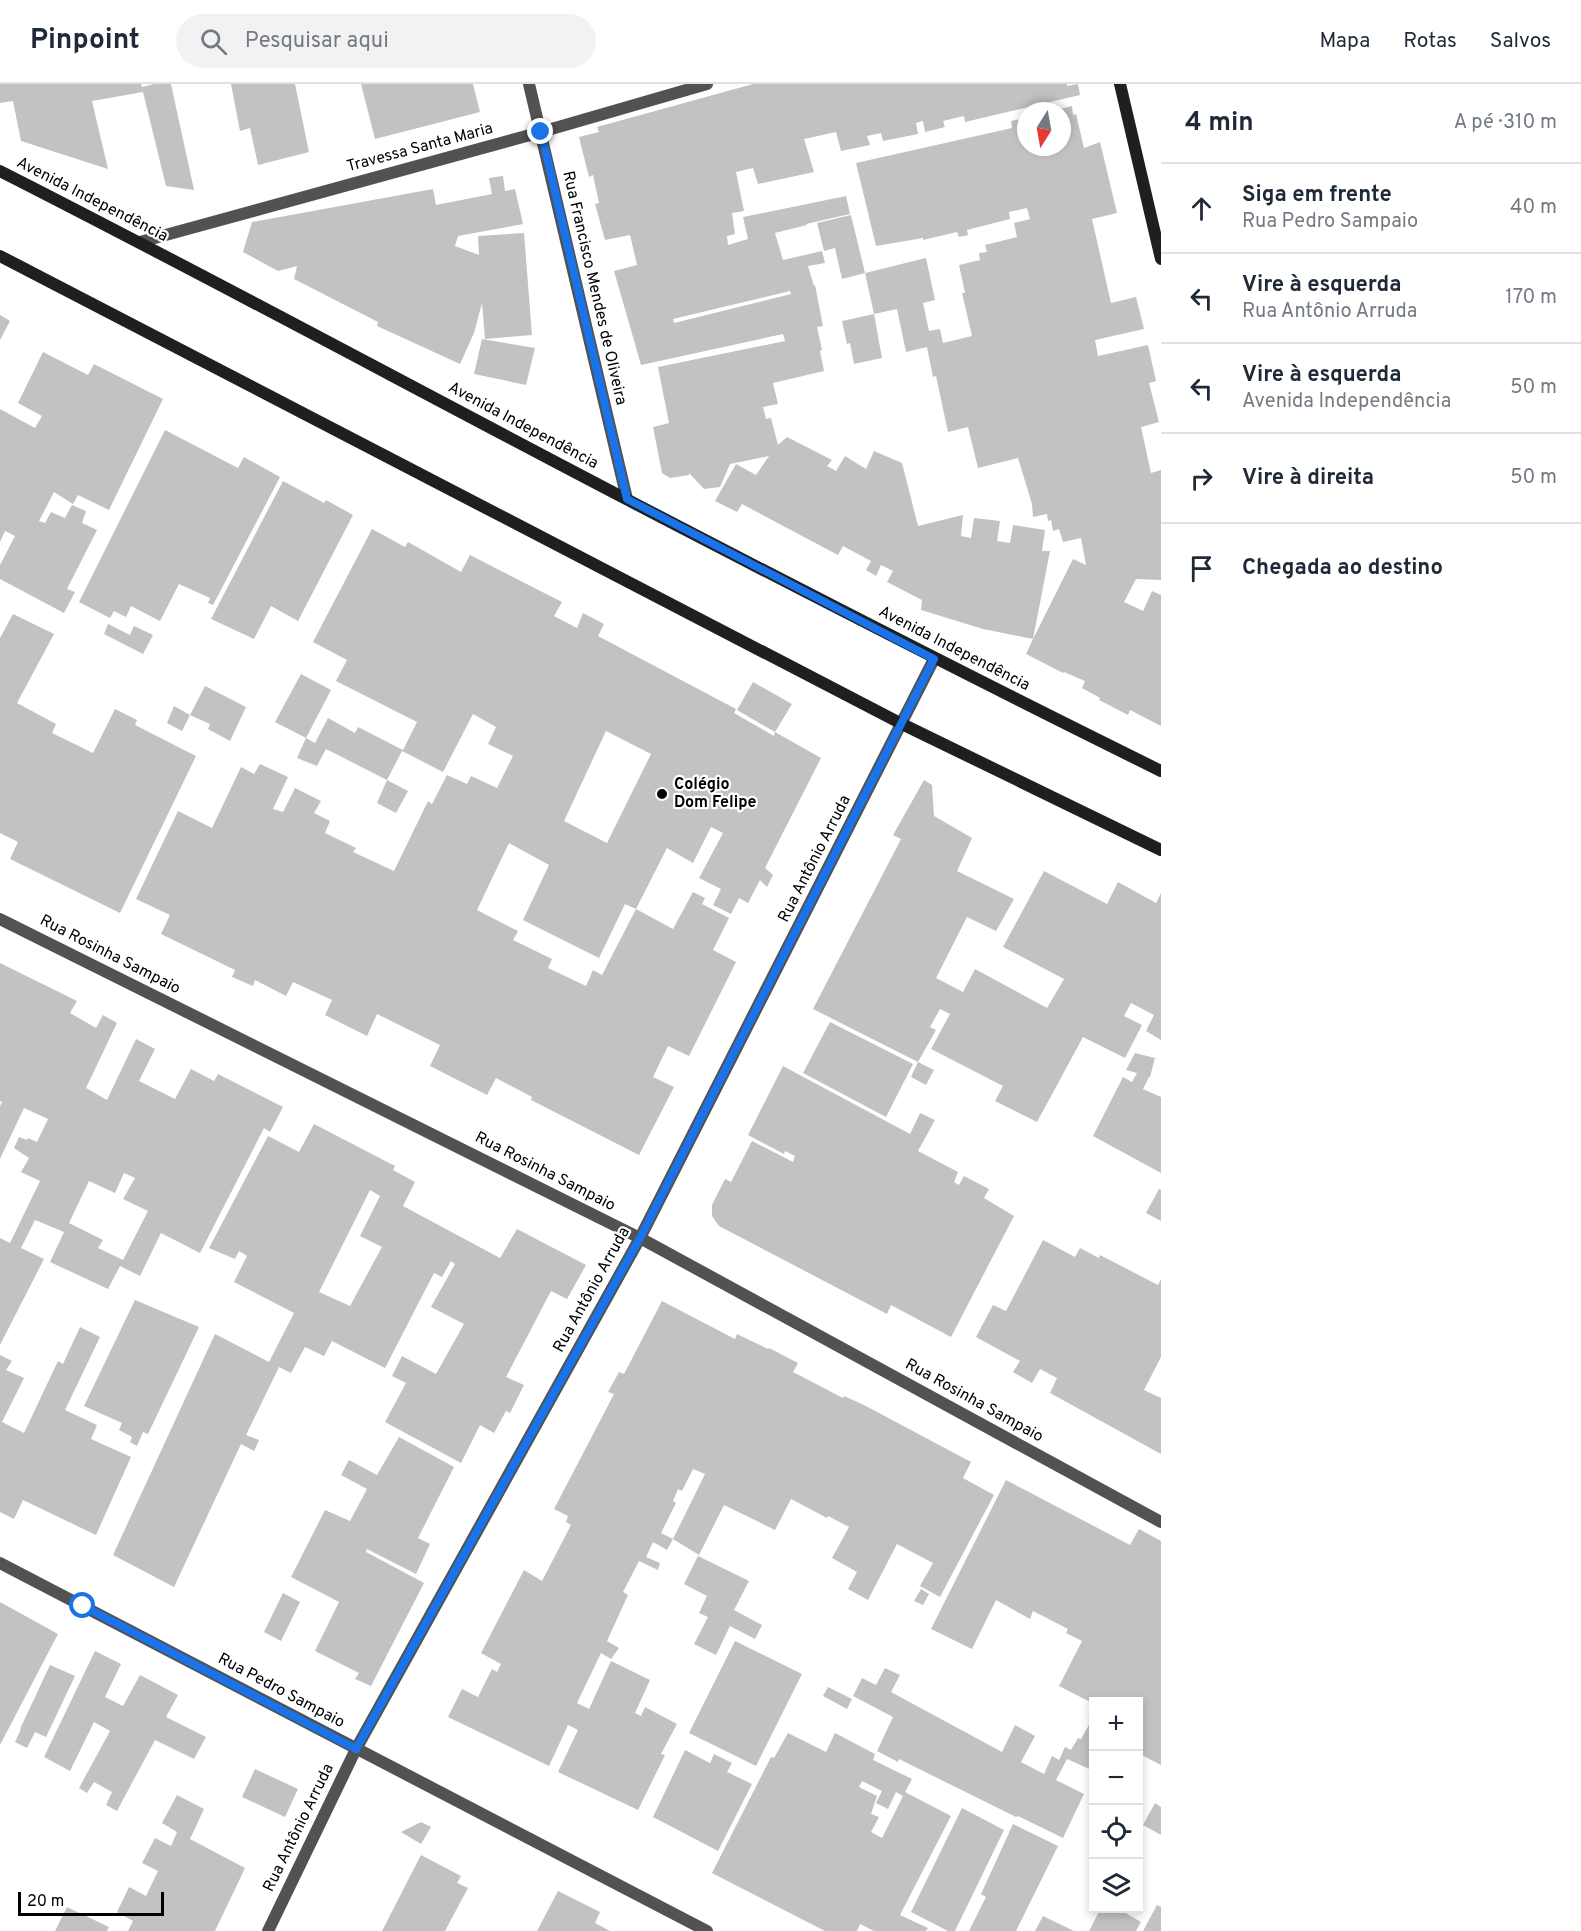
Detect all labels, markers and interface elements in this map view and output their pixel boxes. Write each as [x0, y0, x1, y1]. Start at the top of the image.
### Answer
search box [176, 14, 596, 68]
text: Pinpoint [30, 23, 140, 59]
icon: search [197, 25, 230, 58]
text: Pesquisar aqui [245, 28, 389, 55]
text: Mapa [1320, 28, 1370, 55]
text: Rotas [1403, 28, 1457, 55]
text: Salvos [1490, 28, 1551, 55]
north arrow [1017, 102, 1071, 156]
text: 4 min [1185, 107, 1254, 140]
text: A pé · 310 m [1454, 110, 1557, 136]
route end [527, 118, 553, 144]
street label: Travessa Santa Maria [345, 119, 495, 177]
street label: Avenida Independência [13, 153, 171, 247]
street label: Rua Francisco Mendes de Oliveira [557, 169, 631, 407]
text: Siga em frente [1242, 182, 1392, 209]
icon: ahead [1185, 192, 1218, 225]
text: 40 m [1510, 195, 1557, 221]
text: Rua Pedro Sampaio [1242, 209, 1418, 235]
text: Vire à esquerda [1242, 272, 1401, 299]
icon: left [1185, 282, 1218, 315]
text: 170 m [1505, 285, 1557, 311]
text: Rua Antônio Arruda [1242, 299, 1417, 325]
text: Vire à esquerda [1242, 362, 1401, 389]
icon: left [1185, 372, 1218, 405]
text: 50 m [1510, 375, 1557, 401]
street label: Avenida Independência [444, 378, 602, 474]
text: Avenida Independência [1242, 389, 1451, 415]
icon: right [1185, 462, 1218, 495]
text: Vire à direita [1242, 465, 1374, 492]
text: 50 m [1510, 465, 1557, 491]
icon: arrive [1185, 552, 1218, 585]
text: Chegada ao destino [1242, 555, 1443, 582]
street label: Avenida Independência [875, 602, 1033, 696]
place label: Colégio Dom Felipe [674, 775, 756, 813]
marker: Colégio Dom Felipe [655, 787, 669, 801]
street label: Rua Antônio Arruda [774, 792, 856, 926]
street label: Rua Rosinha Sampaio [36, 911, 184, 999]
street label: Rua Rosinha Sampaio [471, 1128, 619, 1216]
street label: Rua Antônio Arruda [549, 1224, 635, 1356]
street label: Rua Rosinha Sampaio [901, 1355, 1047, 1447]
route start [69, 1592, 95, 1618]
street label: Rua Pedro Sampaio [214, 1649, 348, 1733]
map controls [1089, 1697, 1143, 1913]
button: + [1089, 1697, 1143, 1751]
button: − [1089, 1751, 1143, 1805]
street label: Rua Antônio Arruda [259, 1761, 339, 1895]
button: locate [1089, 1805, 1143, 1859]
button: layers [1089, 1859, 1143, 1913]
scale bar [18, 1889, 164, 1916]
text: 20 m [27, 1892, 64, 1912]

